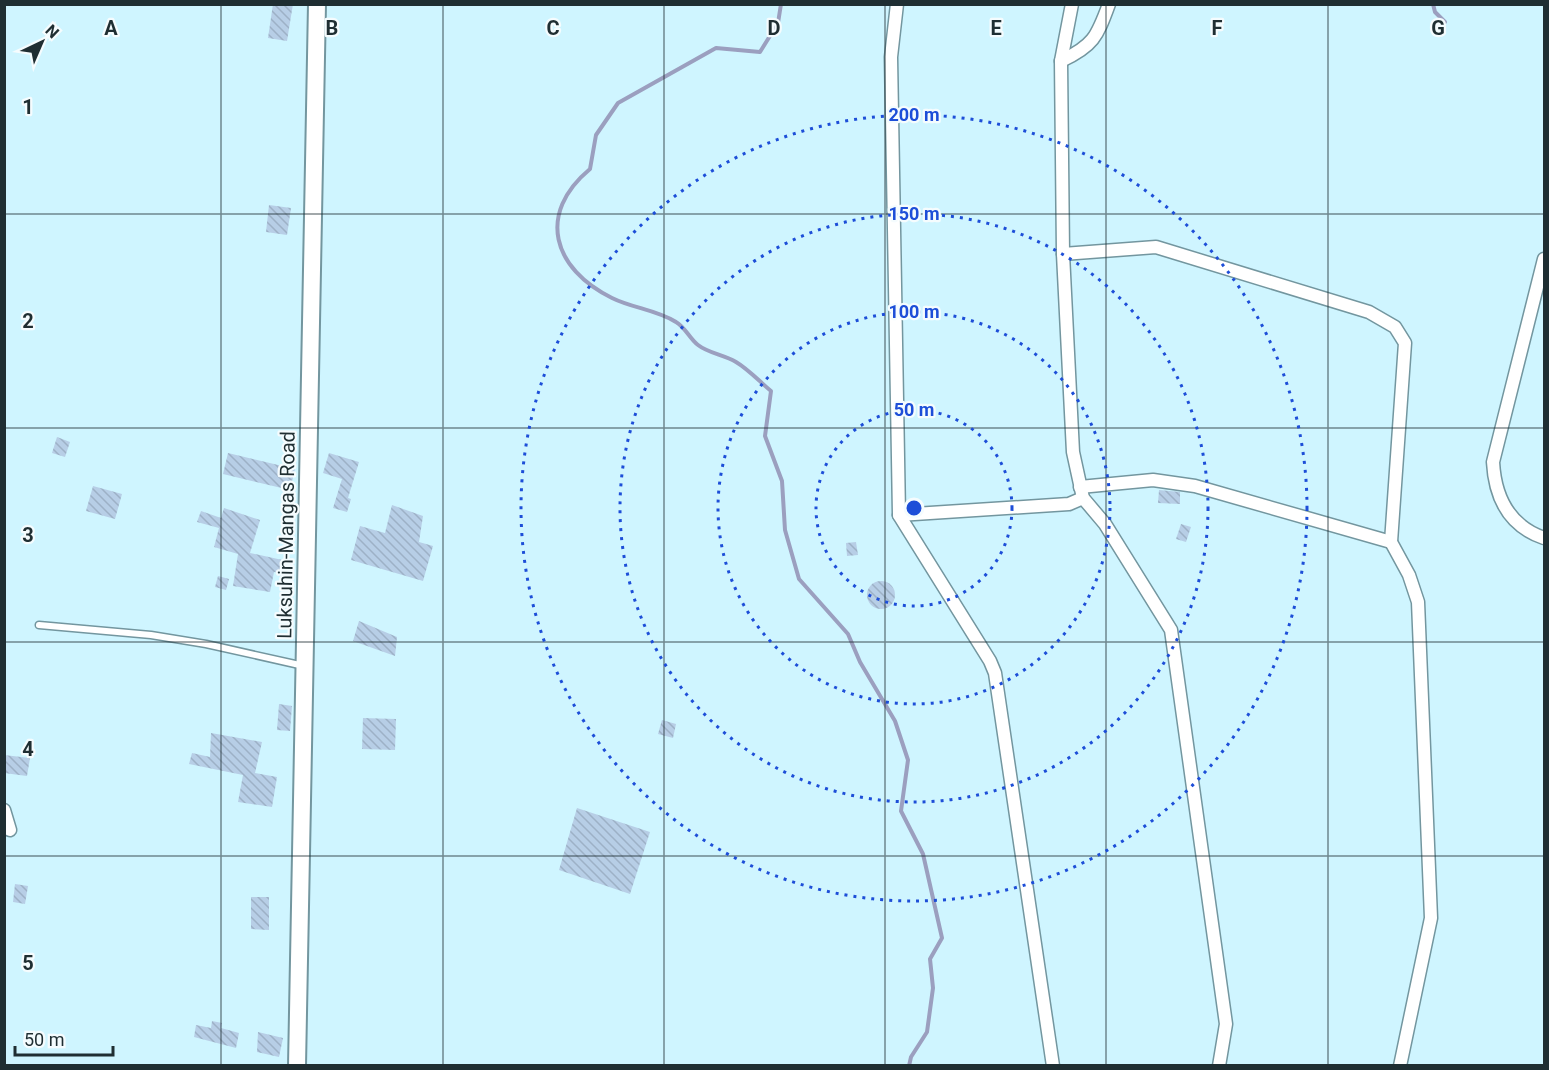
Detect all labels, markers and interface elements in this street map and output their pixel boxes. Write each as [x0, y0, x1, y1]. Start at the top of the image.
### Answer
north arrow [12, 12, 72, 72]
text: A [104, 16, 118, 40]
text: B [326, 16, 338, 40]
text: C [546, 16, 560, 40]
text: D [768, 16, 781, 40]
text: E [990, 16, 1002, 40]
text: F [1212, 16, 1223, 40]
text: G [1431, 16, 1445, 40]
text: N [41, 21, 63, 42]
text: 1 [22, 95, 34, 119]
text: 200 m [888, 104, 940, 125]
text: 150 m [888, 203, 940, 224]
text: 100 m [888, 301, 940, 322]
text: 2 [22, 309, 34, 333]
text: 50 m [894, 399, 934, 420]
street label: Luksuhin-Mangas Road [272, 431, 300, 639]
centre of rings [904, 498, 924, 518]
text: 3 [22, 523, 34, 547]
text: 4 [22, 737, 34, 761]
text: 5 [22, 951, 34, 975]
scale bar [15, 1019, 112, 1057]
text: 50 m [24, 1029, 64, 1050]

